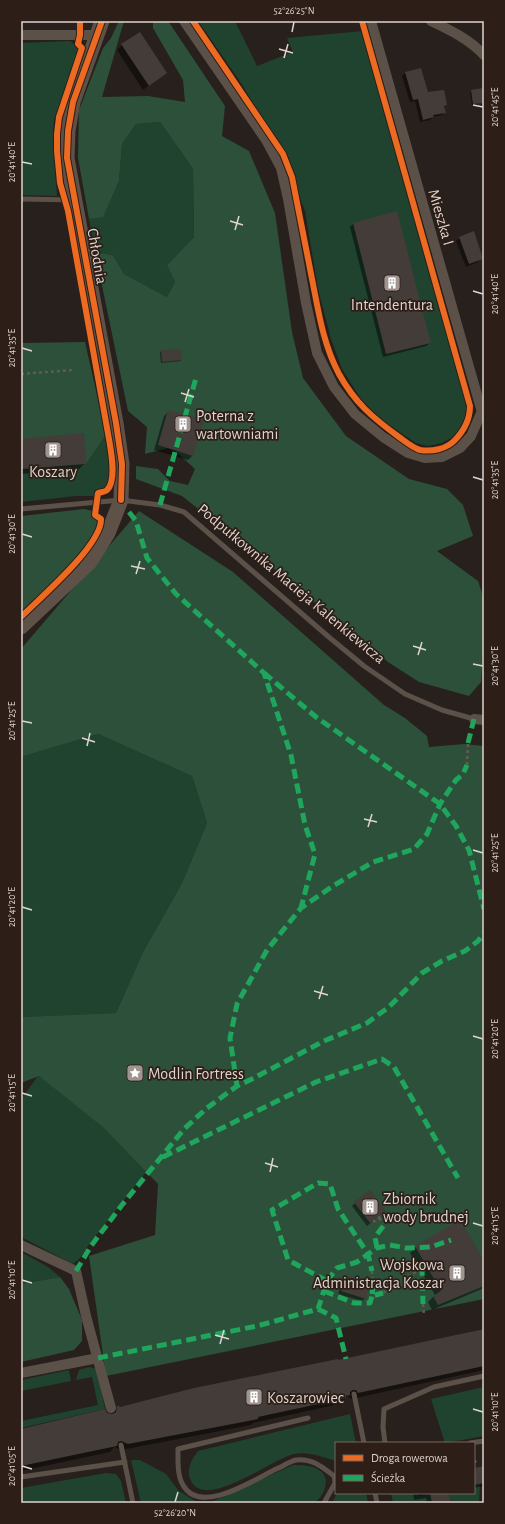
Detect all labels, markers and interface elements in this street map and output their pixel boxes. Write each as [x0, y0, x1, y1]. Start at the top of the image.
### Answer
text: 52°26'25"N [274, 6, 314, 16]
text: 20°41'45"E [490, 87, 500, 127]
text: 20°41'40"E [7, 142, 17, 182]
street label: Mieszka I [425, 187, 457, 247]
street label: Chłodnia [84, 227, 110, 285]
building icon: Intendentura [382, 273, 402, 293]
text: 20°41'40"E [490, 274, 500, 314]
place label: Intendentura [351, 297, 433, 313]
text: 20°41'35"E [7, 329, 17, 367]
place label: Poterna z wartowniami [196, 408, 278, 442]
building icon: Poterna z wartowniami [173, 414, 193, 434]
building icon: Koszary [43, 440, 63, 460]
text: 20°41'35"E [490, 461, 500, 499]
place label: Koszary [29, 464, 77, 481]
street label: Podpułkownika Macieja Kalenkiewicza [194, 501, 388, 668]
text: 20°41'30"E [7, 514, 17, 554]
text: 20°41'30"E [490, 646, 500, 686]
text: 20°41'25"E [7, 701, 17, 741]
text: 20°41'25"E [490, 833, 500, 873]
text: 20°41'20"E [7, 887, 17, 927]
text: 20°41'20"E [490, 1019, 500, 1059]
place icon: Modlin Fortress [125, 1063, 145, 1083]
place label: Modlin Fortress [148, 1066, 244, 1082]
text: 20°41'15"E [7, 1074, 17, 1112]
place label: Zbiornik wody brudnej [383, 1191, 469, 1226]
building icon: Zbiornik wody brudnej [360, 1197, 380, 1217]
text: 20°41'15"E [490, 1207, 500, 1245]
place label: Wojskowa Administracja Koszar [313, 1257, 445, 1292]
text: 20°41'10"E [7, 1260, 17, 1300]
building icon: Wojskowa Administracja Koszar [447, 1263, 467, 1283]
building icon: Koszarowiec [244, 1387, 264, 1407]
place label: Koszarowiec [267, 1390, 344, 1406]
text: 20°41'10"E [490, 1392, 500, 1432]
legend [335, 1442, 475, 1494]
text: 20°41'05"E [7, 1446, 17, 1486]
text: Droga rowerowa [371, 1452, 448, 1464]
text: Ścieżka [371, 1470, 406, 1484]
text: 52°26'20"N [154, 1508, 196, 1518]

